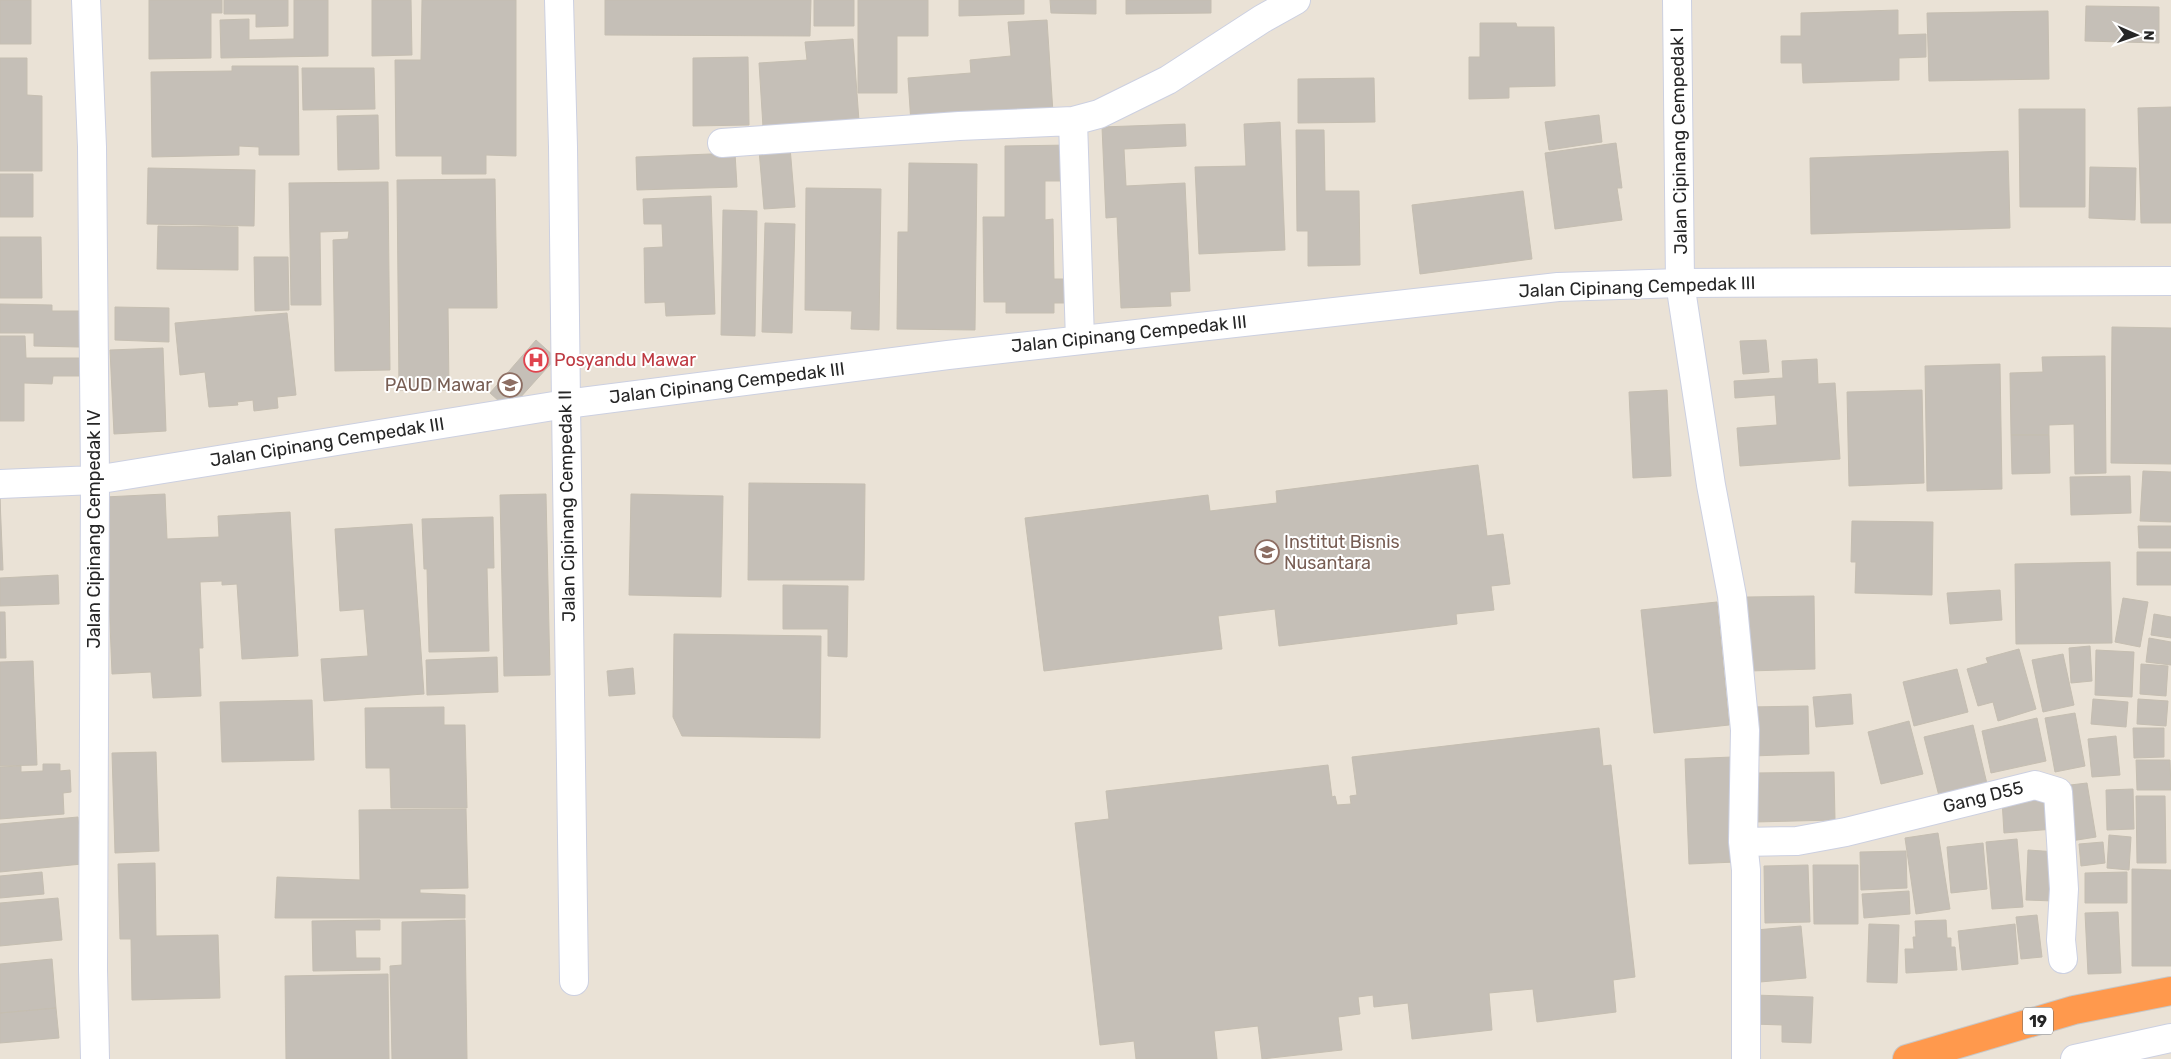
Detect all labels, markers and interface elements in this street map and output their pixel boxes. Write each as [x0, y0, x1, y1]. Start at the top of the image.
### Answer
north arrow [2111, 10, 2161, 60]
street label: Jalan Cipinang Cempedak I [1666, 27, 1692, 255]
text: N [2140, 30, 2157, 41]
street label: Jalan Cipinang Cempedak III [1518, 272, 1756, 302]
street label: Jalan Cipinang Cempedak III [1010, 311, 1248, 357]
hospital icon: Posyandu Mawar [523, 347, 549, 373]
place label: Posyandu Mawar [554, 349, 696, 371]
street label: Jalan Cipinang Cempedak III [608, 358, 846, 408]
school or university icon: PAUD Mawar [497, 372, 523, 398]
place label: PAUD Mawar [385, 374, 492, 396]
street label: Jalan Cipinang Cempedak II [554, 390, 580, 622]
street label: Jalan Cipinang Cempedak IV [83, 409, 105, 649]
street label: Jalan Cipinang Cempedak III [208, 413, 446, 471]
place label: Institut Bisnis Nusantara [1284, 531, 1400, 574]
school or university icon: Institut Bisnis Nusantara [1254, 539, 1280, 565]
street label: Gang D55 [1941, 776, 2025, 818]
road number: 19 [2023, 1008, 2053, 1034]

